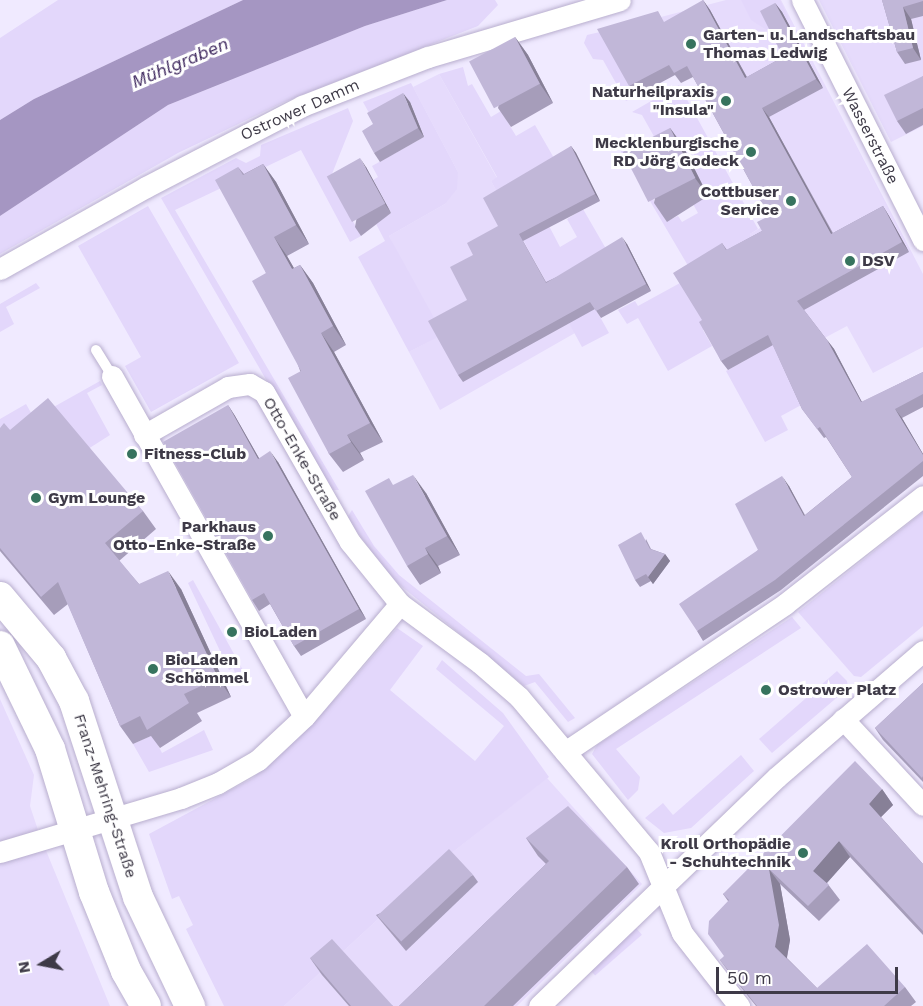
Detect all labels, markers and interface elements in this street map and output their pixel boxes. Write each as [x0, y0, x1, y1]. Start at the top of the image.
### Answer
place label: Garten- u. Landschaftsbau Thomas Ledwig [703, 25, 915, 63]
water label: Mühlgraben [128, 33, 232, 93]
marker: Garten- u. Landschaftsbau Thomas Ledwig [684, 37, 698, 51]
street label: Ostrower Damm [238, 75, 362, 145]
place label: Naturheilpraxis "Insula" [592, 82, 714, 120]
street label: Wasserstraße [837, 85, 903, 187]
marker: Naturheilpraxis "Insula" [719, 94, 733, 108]
place label: Mecklenburgische RD Jörg Godeck [595, 133, 739, 171]
marker: Mecklenburgische RD Jörg Godeck [744, 145, 758, 159]
place label: Cottbuser Service [700, 182, 779, 220]
marker: Cottbuser Service [784, 194, 798, 208]
place label: DSV [862, 251, 895, 271]
marker: DSV [843, 254, 857, 268]
street label: Otto-Enke-Straße [259, 394, 345, 524]
place label: Fitness-Club [144, 444, 246, 464]
marker: Fitness-Club [125, 447, 139, 461]
place label: Gym Lounge [48, 488, 145, 508]
marker: Gym Lounge [29, 491, 43, 505]
place label: Parkhaus Otto-Enke-Straße [113, 517, 256, 555]
marker: Parkhaus Otto-Enke-Straße [261, 529, 275, 543]
place label: BioLaden [244, 622, 317, 642]
marker: BioLaden [225, 625, 239, 639]
place label: BioLaden Schömmel [165, 650, 249, 688]
marker: BioLaden Schömmel [146, 662, 160, 676]
place label: Ostrower Platz [778, 680, 897, 700]
marker: Ostrower Platz [759, 683, 773, 697]
street label: Franz-Mehring-Straße [69, 712, 141, 880]
place label: Kroll Orthopädie - Schuhtechnik [660, 834, 791, 872]
marker: Kroll Orthopädie - Schuhtechnik [796, 846, 810, 860]
north arrow [12, 934, 72, 994]
scale bar [719, 955, 900, 993]
text: N [13, 960, 34, 975]
text: 50 m [727, 967, 772, 988]

